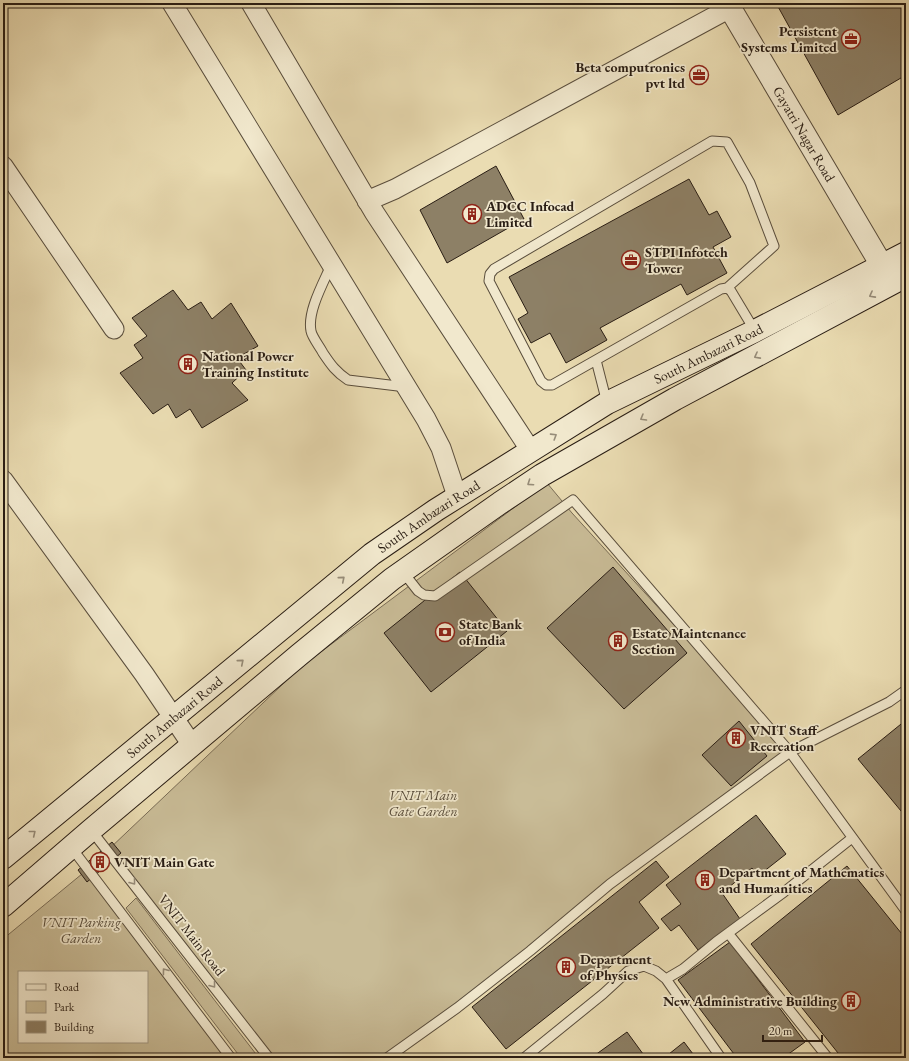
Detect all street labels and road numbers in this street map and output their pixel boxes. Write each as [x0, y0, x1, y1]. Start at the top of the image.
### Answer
street label: Gayatri Nagar Road [769, 83, 840, 186]
street label: South Ambazari Road [651, 319, 767, 388]
street label: South Ambazari Road [374, 475, 484, 557]
street label: South Ambazari Road [123, 671, 227, 762]
street label: VNIT Main Road [155, 891, 230, 980]

